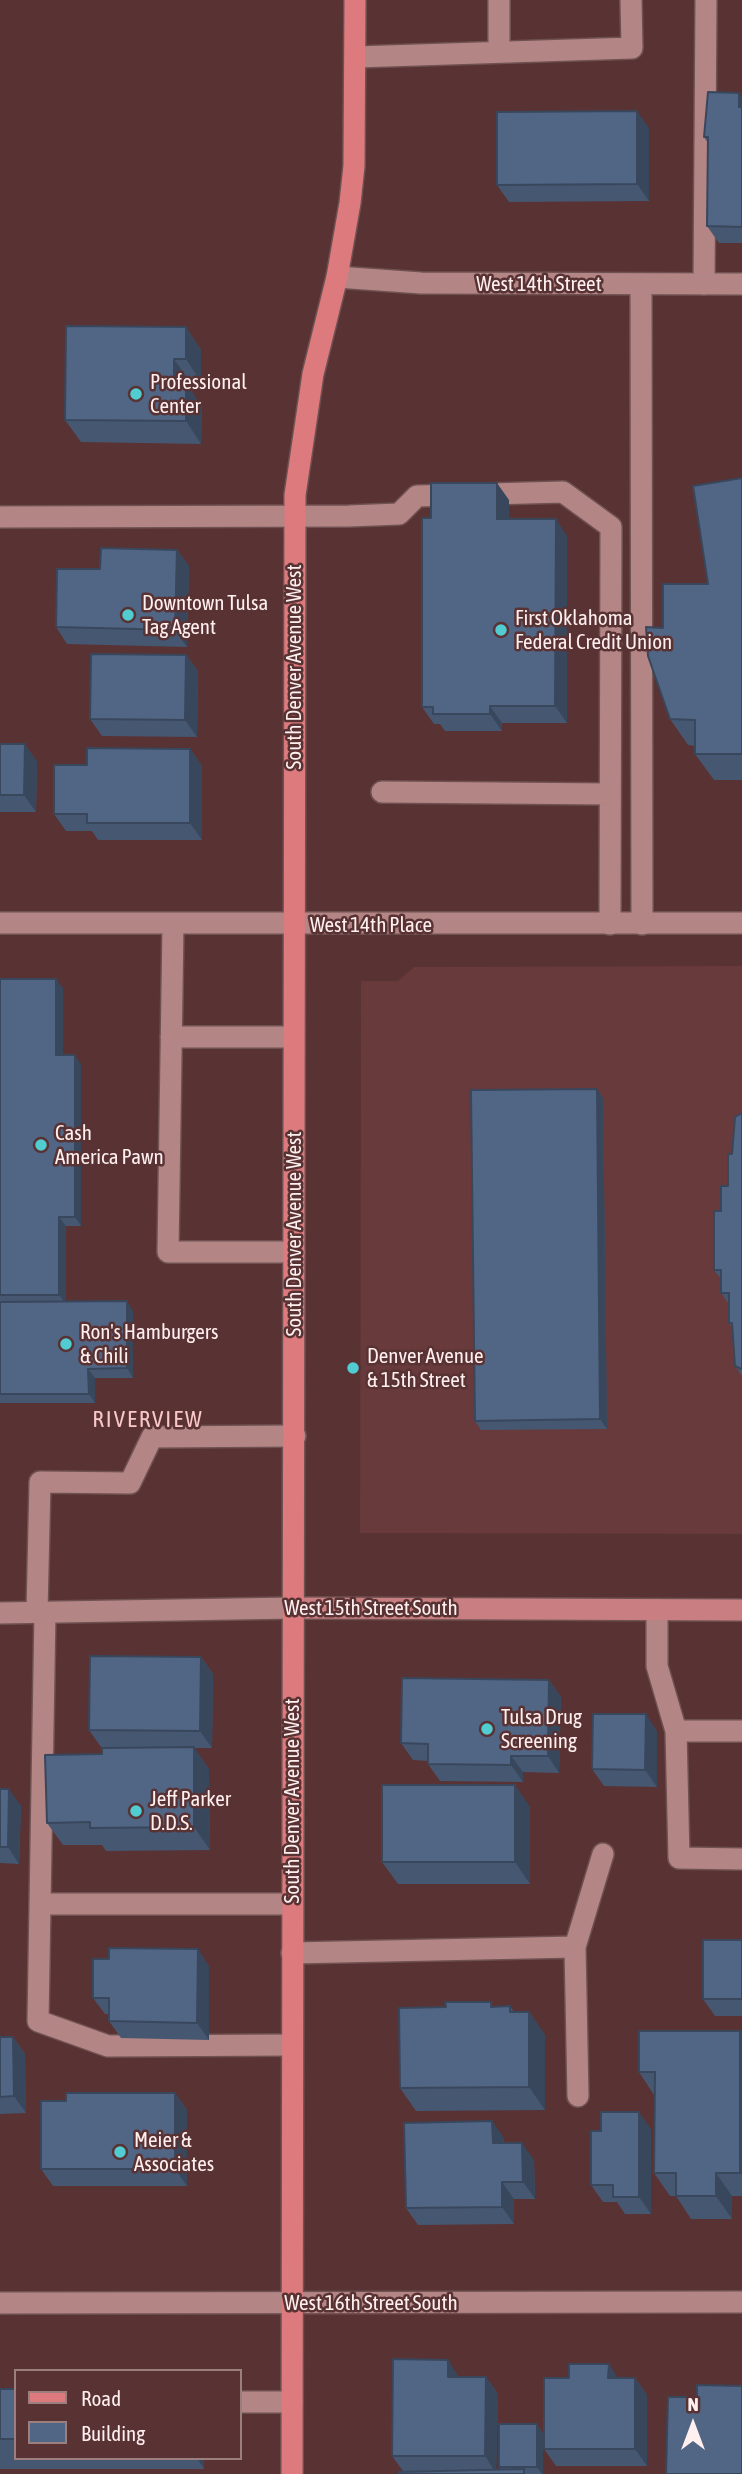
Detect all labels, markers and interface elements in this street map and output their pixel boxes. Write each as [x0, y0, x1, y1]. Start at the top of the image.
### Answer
street label: West 14th Street [476, 271, 602, 297]
place label: Professional Center [150, 369, 247, 419]
marker: Professional Center [128, 386, 144, 402]
street label: South Denver Avenue West [281, 564, 307, 770]
place label: Downtown Tulsa Tag Agent [142, 590, 268, 640]
place label: First Oklahoma Federal Credit Union [515, 605, 672, 655]
marker: Downtown Tulsa Tag Agent [120, 607, 136, 623]
marker: First Oklahoma Federal Credit Union [493, 622, 509, 638]
street label: West 14th Place [310, 912, 432, 938]
place label: Cash America Pawn [55, 1120, 164, 1170]
street label: South Denver Avenue West [281, 1131, 307, 1337]
marker: Cash America Pawn [33, 1137, 49, 1153]
place label: Ron's Hamburgers & Chili [80, 1319, 218, 1369]
marker: Ron's Hamburgers & Chili [58, 1336, 74, 1352]
place label: Denver Avenue & 15th Street [367, 1343, 484, 1393]
marker: Denver Avenue & 15th Street [345, 1360, 361, 1376]
district label: RIVERVIEW [93, 1406, 203, 1434]
street label: West 15th Street South [284, 1595, 458, 1621]
street label: South Denver Avenue West [279, 1698, 305, 1904]
place label: Tulsa Drug Screening [501, 1704, 582, 1754]
marker: Tulsa Drug Screening [479, 1721, 495, 1737]
place label: Jeff Parker D.D.S. [150, 1786, 231, 1836]
marker: Jeff Parker D.D.S. [128, 1803, 144, 1819]
place label: Meier & Associates [134, 2127, 214, 2177]
marker: Meier & Associates [112, 2144, 128, 2160]
street label: West 16th Street South [284, 2290, 458, 2316]
legend [14, 2369, 242, 2460]
text: Road [81, 2386, 121, 2410]
north arrow [658, 2390, 728, 2460]
text: N [687, 2393, 699, 2415]
text: Building [81, 2421, 145, 2445]

